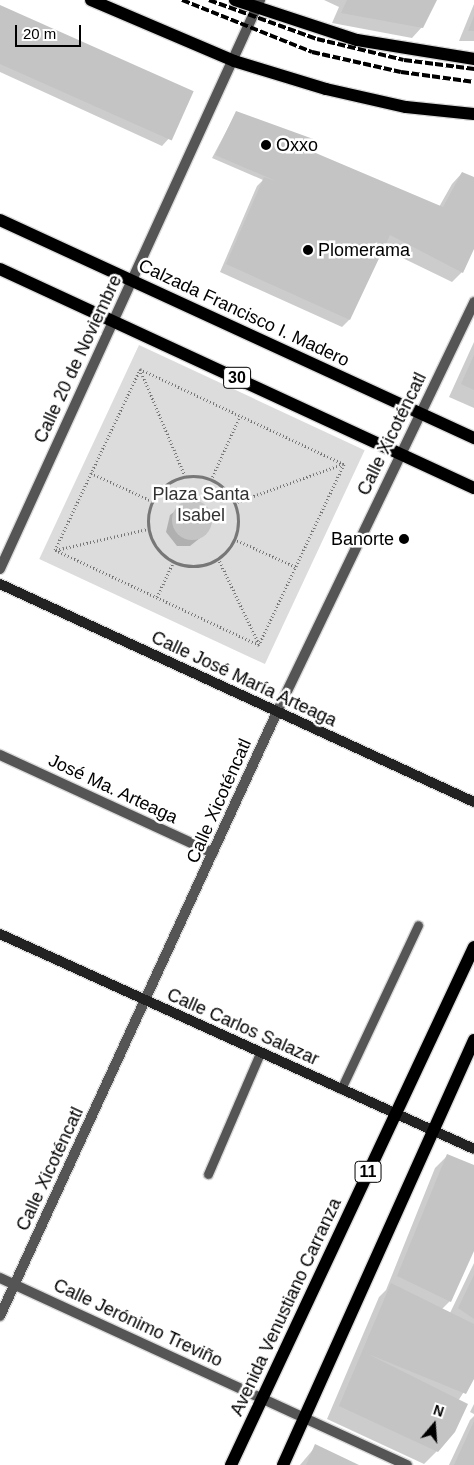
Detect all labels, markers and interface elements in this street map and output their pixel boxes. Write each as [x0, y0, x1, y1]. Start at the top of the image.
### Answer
scale bar [18, 15, 84, 47]
text: 20 m [23, 25, 56, 42]
place label: Oxxo [276, 134, 318, 156]
marker: Oxxo [260, 139, 272, 151]
place label: Plomerama [318, 239, 410, 261]
marker: Plomerama [302, 244, 314, 256]
street label: Calzada Francisco I. Madero [135, 255, 353, 371]
street label: Calle 20 de Noviembre [30, 271, 126, 447]
road number: 30 [222, 364, 252, 392]
street label: Calle Xicoténcatl [353, 369, 431, 499]
park label: Plaza Santa Isabel [152, 484, 250, 526]
place label: Banorte [331, 528, 394, 550]
marker: Banorte [398, 533, 410, 545]
street label: Calle José María Arteaga [147, 626, 341, 732]
street label: Calle Xicoténcatl [182, 735, 256, 867]
street label: José Ma. Arteaga [45, 749, 181, 829]
street label: Calle Carlos Salazar [164, 984, 322, 1070]
street label: Calle Xicoténcatl [12, 1104, 88, 1234]
road number: 11 [354, 1158, 382, 1186]
street label: Avenida Venustiano Carranza [226, 1195, 346, 1419]
street label: Calle Jerónimo Treviño [50, 1274, 226, 1372]
north arrow [409, 1400, 459, 1450]
text: N [431, 1402, 446, 1420]

